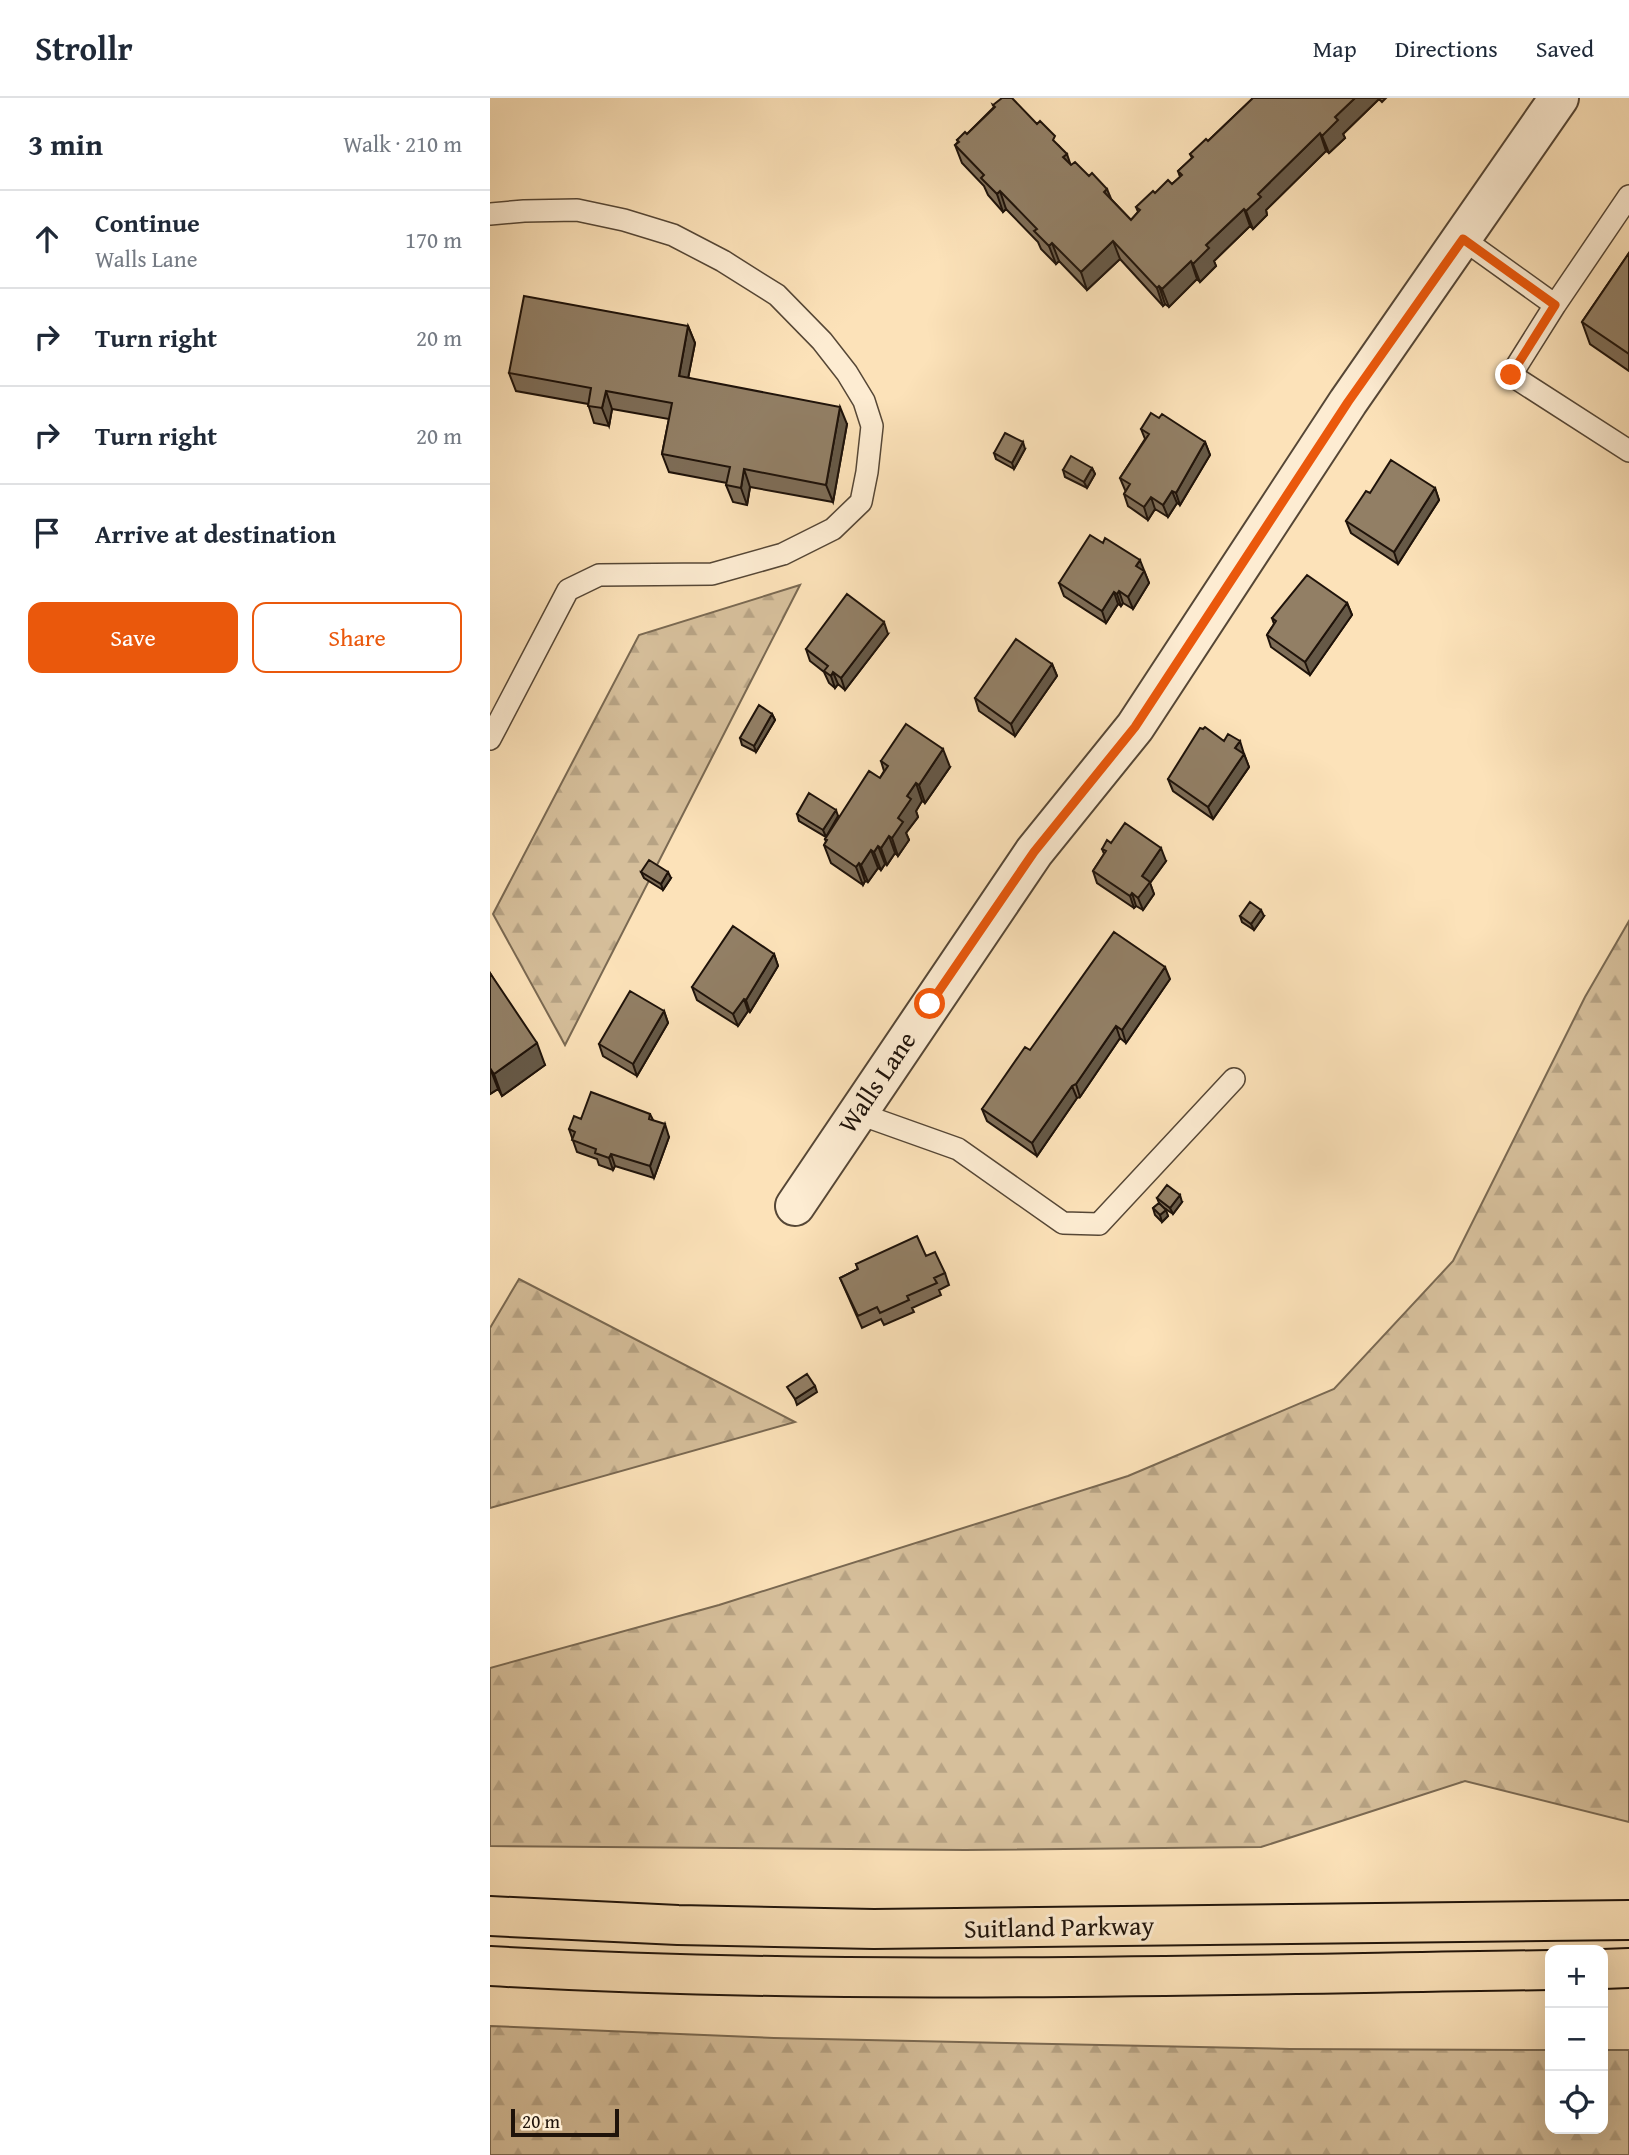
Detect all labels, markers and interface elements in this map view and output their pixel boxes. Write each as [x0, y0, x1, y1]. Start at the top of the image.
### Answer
text: Strollr [35, 24, 133, 72]
text: Map [1313, 31, 1357, 66]
text: Directions [1395, 31, 1498, 66]
text: Saved [1536, 31, 1594, 66]
text: 3 min [28, 122, 103, 166]
text: Walk · 210 m [343, 127, 462, 160]
text: Continue [95, 203, 200, 242]
icon: ahead [28, 220, 66, 258]
text: 170 m [405, 223, 462, 256]
text: Walls Lane [95, 242, 197, 275]
icon: right [28, 318, 66, 356]
text: Turn right [95, 318, 217, 357]
text: 20 m [416, 321, 462, 354]
route end [1495, 359, 1526, 390]
icon: right [28, 416, 66, 454]
text: Turn right [95, 416, 217, 455]
text: 20 m [416, 419, 462, 452]
icon: arrive [28, 514, 66, 552]
text: Arrive at destination [95, 514, 336, 553]
button: Save [28, 602, 238, 673]
button: Share [252, 602, 462, 673]
route start [914, 988, 945, 1019]
street label: Walls Lane [828, 1023, 925, 1141]
street label: Suitland Parkway [963, 1905, 1155, 1948]
map controls [1545, 1945, 1608, 2134]
button: + [1545, 1945, 1608, 2008]
button: − [1545, 2008, 1608, 2071]
button: locate [1545, 2071, 1608, 2134]
scale bar [511, 2106, 620, 2138]
text: 20 m [522, 2107, 560, 2135]

